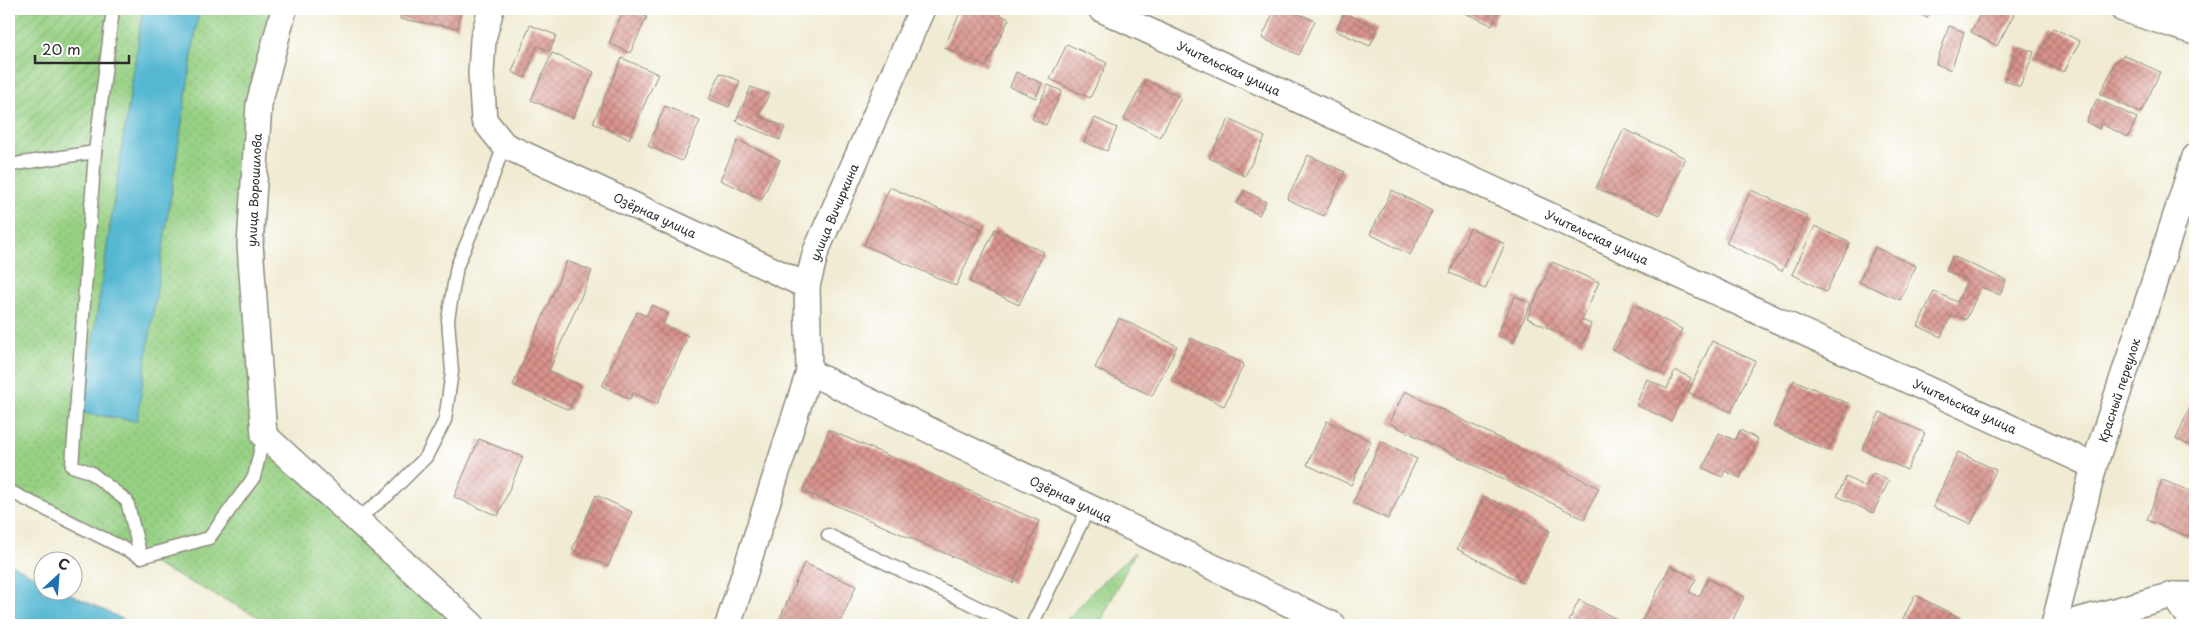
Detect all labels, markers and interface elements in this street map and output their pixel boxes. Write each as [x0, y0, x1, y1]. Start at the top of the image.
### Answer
scale bar [35, 32, 129, 64]
street label: Учительская улица [1174, 36, 1284, 100]
text: 20 m [42, 37, 81, 60]
street label: улица Ворошилова [242, 132, 266, 247]
street label: улица Вичиркина [805, 160, 863, 264]
street label: Озёрная улица [611, 188, 700, 242]
street label: Учительская улица [1542, 205, 1652, 269]
street label: Красный переулок [2094, 335, 2145, 444]
street label: Учительская улица [1910, 374, 2020, 438]
street label: Озёрная улица [1027, 471, 1116, 527]
north arrow [32, 552, 82, 602]
text: С [55, 552, 73, 576]

